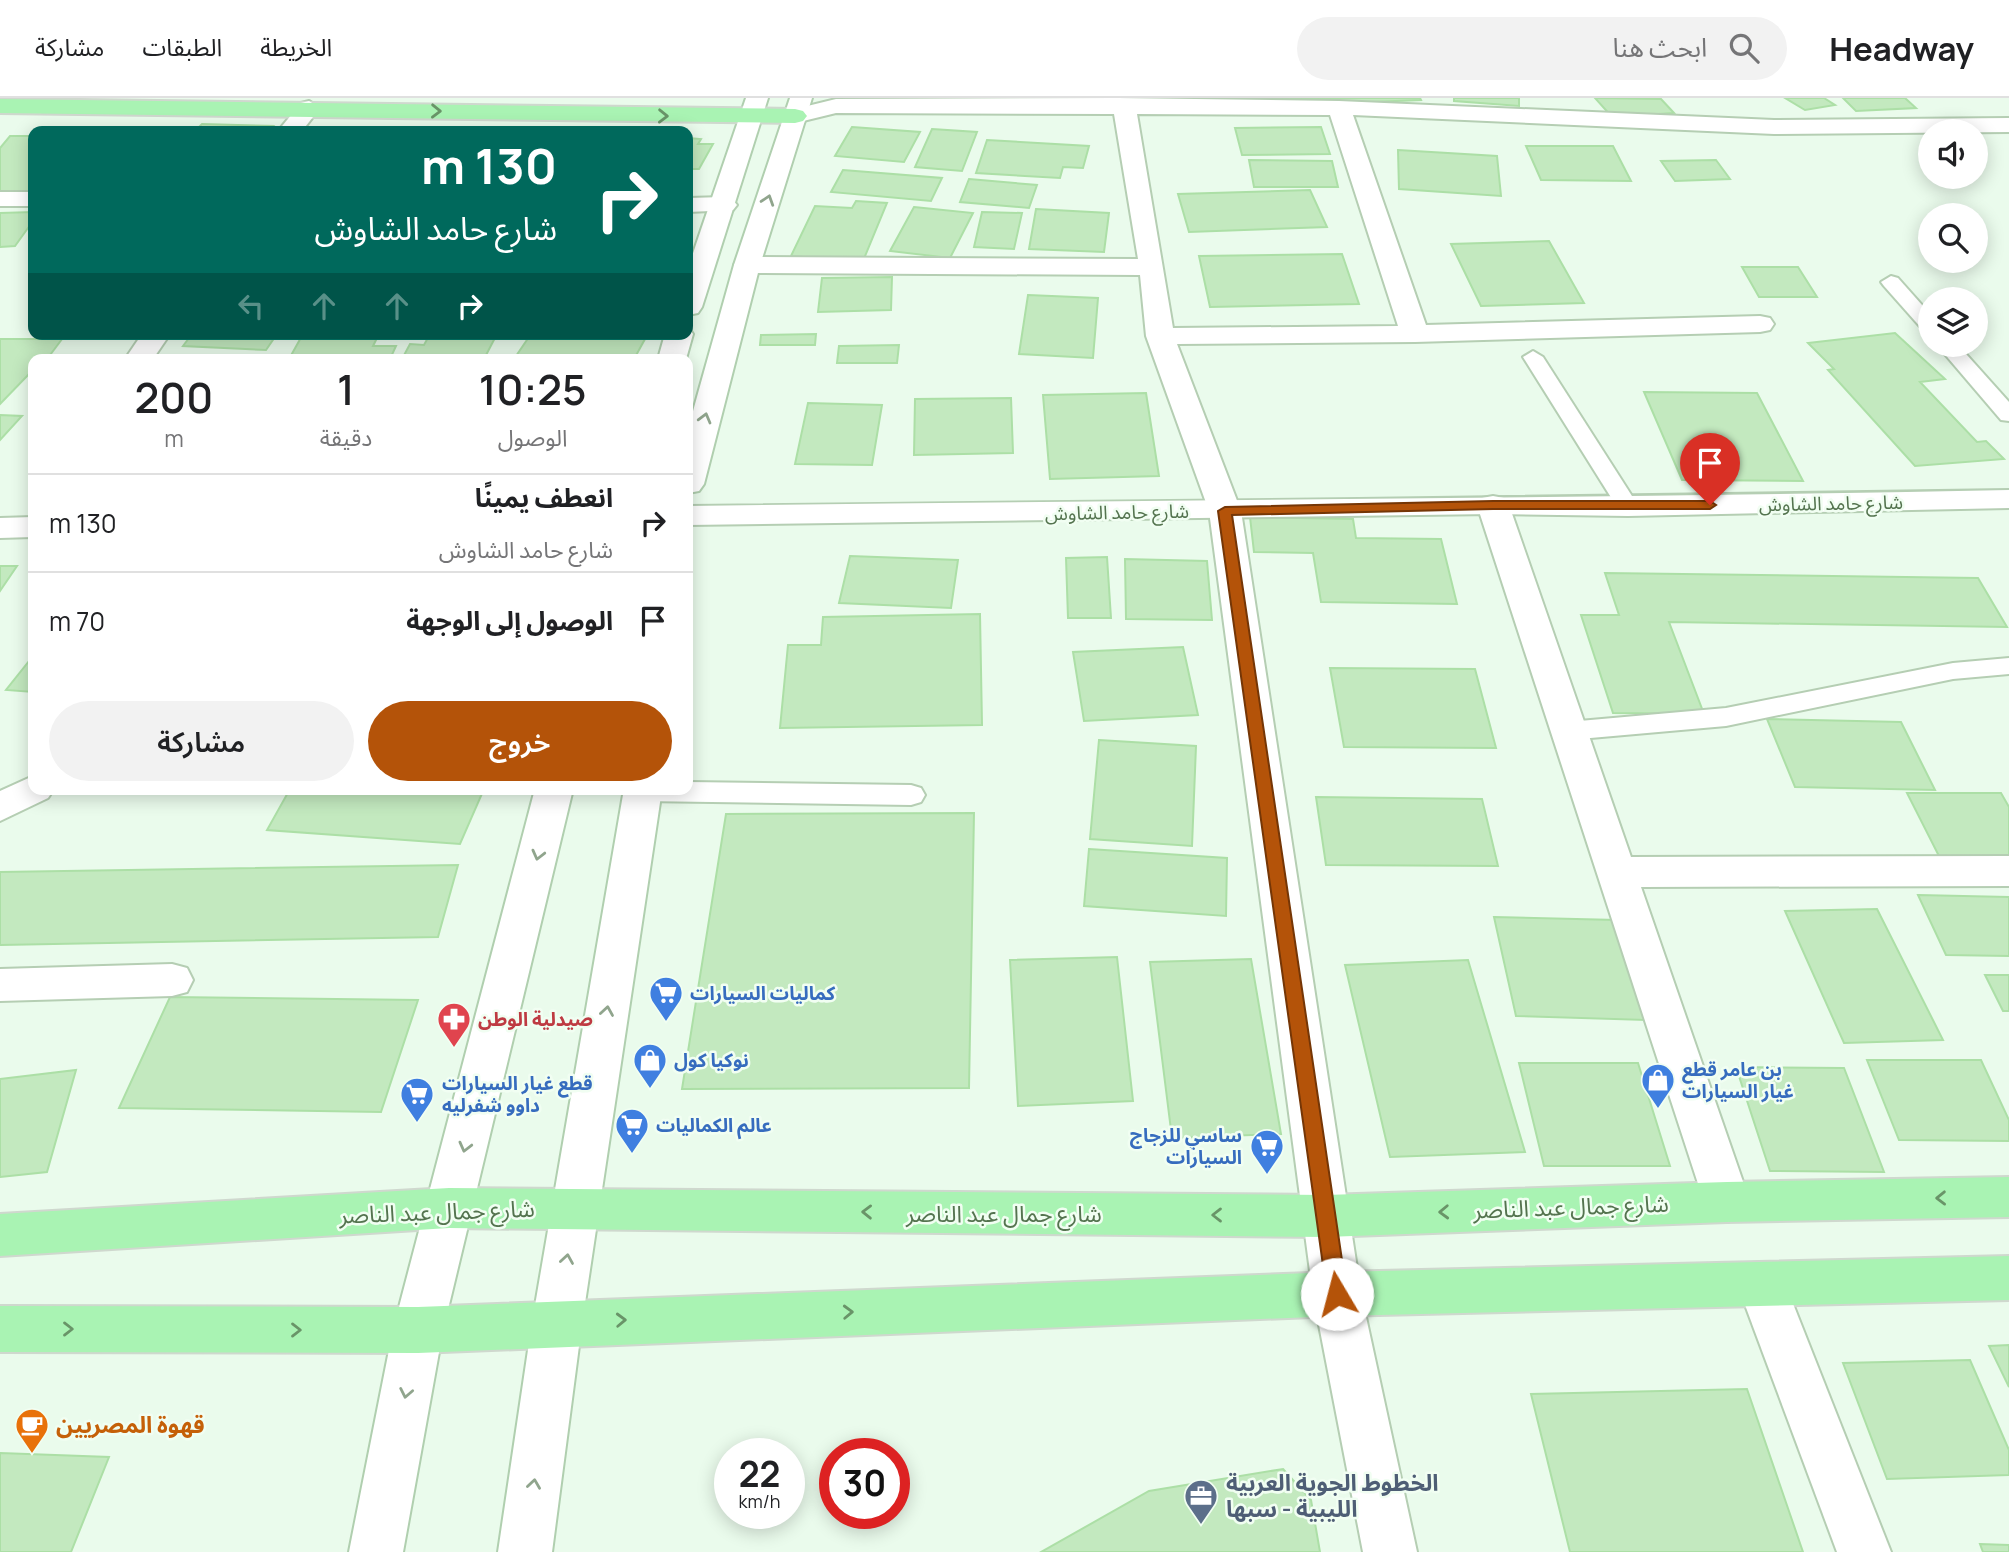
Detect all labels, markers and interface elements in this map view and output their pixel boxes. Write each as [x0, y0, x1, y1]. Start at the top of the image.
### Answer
search box [1297, 17, 1787, 80]
text: Headway [1829, 26, 1974, 71]
text: ابحث هنا [1613, 29, 1707, 65]
icon: search [1725, 29, 1763, 67]
text: مشاركة [35, 30, 104, 63]
text: الطبقات [142, 30, 222, 63]
text: الخريطة [260, 30, 332, 63]
one-way arrow [430, 103, 441, 118]
one-way arrow [658, 108, 669, 123]
map controls [1918, 119, 1988, 357]
button: sound [1918, 119, 1988, 189]
text: 130 m [421, 132, 557, 199]
icon: right [581, 154, 672, 245]
one-way arrow [760, 194, 775, 206]
button: search [1918, 203, 1988, 273]
text: شارع حامد الشاوش [314, 206, 557, 250]
icon: left [232, 287, 270, 325]
icon: ahead [305, 287, 343, 325]
icon: ahead [378, 287, 416, 325]
icon: right [451, 287, 489, 325]
button: layers [1918, 287, 1988, 357]
text: 1 [337, 360, 355, 418]
text: 10:25 [479, 360, 586, 418]
text: 200 [135, 368, 213, 426]
one-way arrow [697, 412, 712, 424]
text: دقيقة [320, 421, 372, 453]
text: الوصول [498, 421, 568, 453]
text: m [164, 422, 184, 454]
pin [1680, 433, 1740, 505]
icon: arrive [1691, 444, 1729, 482]
text: انعطف يمينًا [475, 479, 613, 515]
street label: شارع حامد الشاوش [1759, 489, 1903, 518]
street label: شارع حامد الشاوش [1045, 498, 1189, 527]
icon: right [634, 504, 672, 542]
text: 130 m [49, 505, 117, 541]
text: شارع حامد الشاوش [439, 533, 613, 565]
text: الوصول إلى الوجهة [406, 602, 613, 638]
icon: arrive [634, 602, 672, 640]
text: 70 m [49, 603, 105, 639]
button: مشاركة [49, 701, 354, 781]
button: خروج [368, 701, 672, 781]
one-way arrow [532, 849, 546, 861]
supermarket icon: كماليات السيارات [647, 974, 685, 1023]
place label: كماليات السيارات [690, 980, 836, 1006]
pharmacy icon: صيدلية الوطن [435, 1000, 473, 1049]
one-way arrow [599, 1005, 614, 1016]
place label: صيدلية الوطن [478, 1006, 593, 1032]
shop icon: نوكيا كول [631, 1041, 669, 1090]
place label: نوكيا كول [674, 1047, 749, 1073]
place label: بن عامر قطع غيار السيارات [1682, 1056, 1794, 1104]
shop icon: بن عامر قطع غيار السيارات [1639, 1061, 1677, 1110]
place label: قطع غيار السيارات داوو شفرليه [442, 1070, 593, 1118]
supermarket icon: قطع غيار السيارات داوو شفرليه [398, 1075, 436, 1124]
supermarket icon: عالم الكماليات [613, 1106, 651, 1155]
place label: عالم الكماليات [656, 1112, 772, 1140]
place label: ساسي للزجاج السيارات [1130, 1122, 1242, 1170]
supermarket icon: ساسي للزجاج السيارات [1248, 1127, 1286, 1176]
one-way arrow [459, 1141, 473, 1153]
street label: شارع جمال عبد الناصر [1472, 1187, 1669, 1227]
one-way arrow [1935, 1190, 1946, 1206]
street label: شارع جمال عبد الناصر [338, 1192, 535, 1232]
street label: شارع جمال عبد الناصر [905, 1197, 1102, 1231]
one-way arrow [1438, 1204, 1449, 1220]
one-way arrow [861, 1205, 872, 1220]
one-way arrow [1211, 1208, 1222, 1223]
one-way arrow [559, 1253, 574, 1265]
position arrow [1300, 1257, 1374, 1331]
one-way arrow [843, 1305, 854, 1320]
one-way arrow [616, 1313, 627, 1328]
one-way arrow [63, 1321, 74, 1337]
one-way arrow [291, 1322, 301, 1338]
one-way arrow [400, 1386, 415, 1398]
cafe icon: قهوة المصريين [13, 1406, 51, 1455]
place label: قهوة المصريين [56, 1408, 205, 1440]
speed limit sign: 30 [819, 1438, 910, 1529]
text: 22 [739, 1450, 780, 1498]
place label: الخطوط الجوية العربية الليبية - سبها [1226, 1466, 1439, 1524]
office icon: الخطوط الجوية العربية الليبية - سبها [1182, 1477, 1220, 1526]
one-way arrow [526, 1479, 541, 1490]
text: km/h [739, 1489, 780, 1513]

